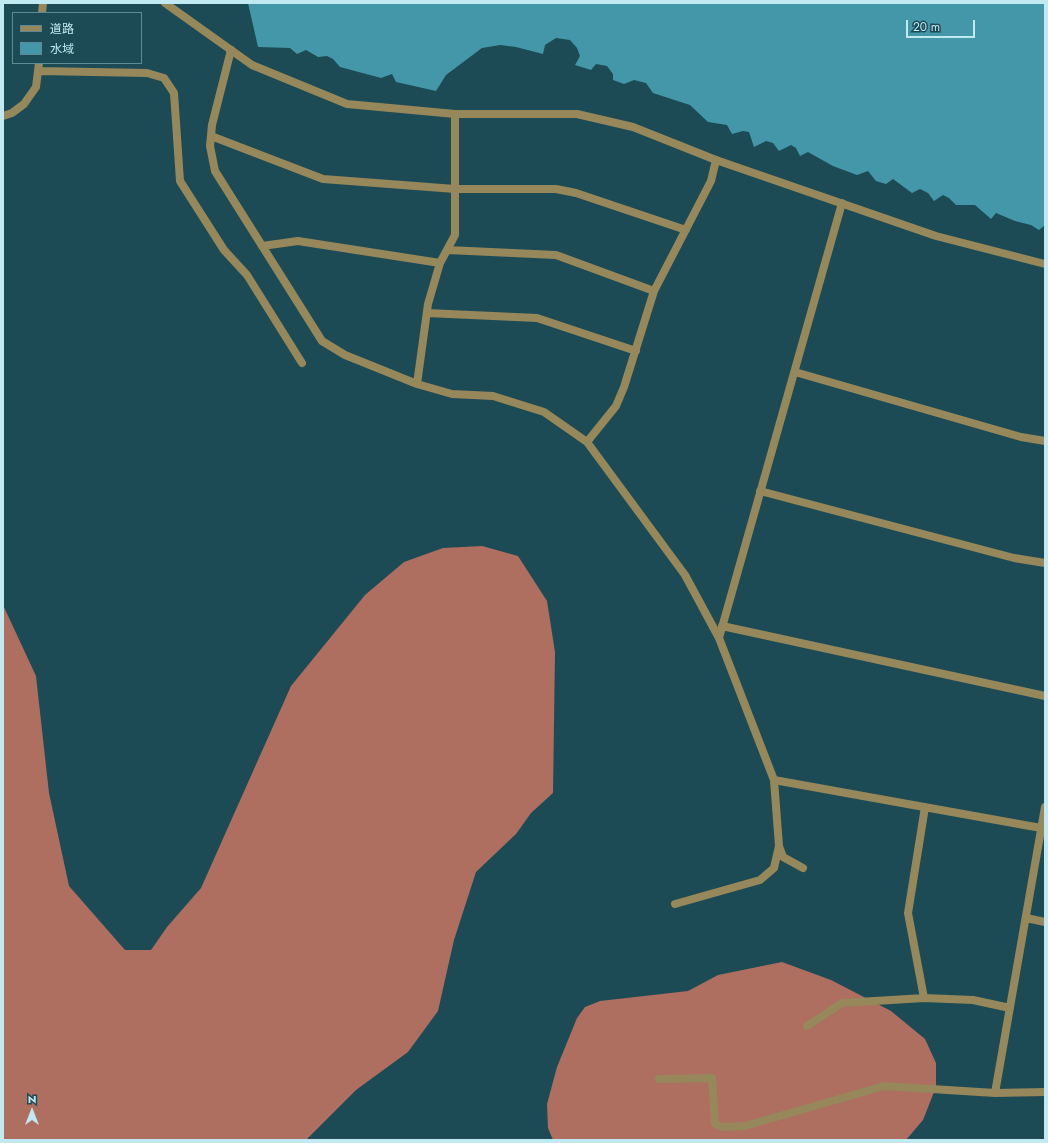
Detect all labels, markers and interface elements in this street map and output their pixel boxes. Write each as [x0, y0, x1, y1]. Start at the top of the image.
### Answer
legend [12, 12, 142, 64]
scale bar [908, 12, 977, 38]
text: 20 m [913, 18, 940, 36]
text: 道路 [50, 20, 74, 38]
text: 水域 [50, 40, 74, 58]
north arrow [12, 1091, 52, 1131]
text: N [28, 1091, 36, 1107]

